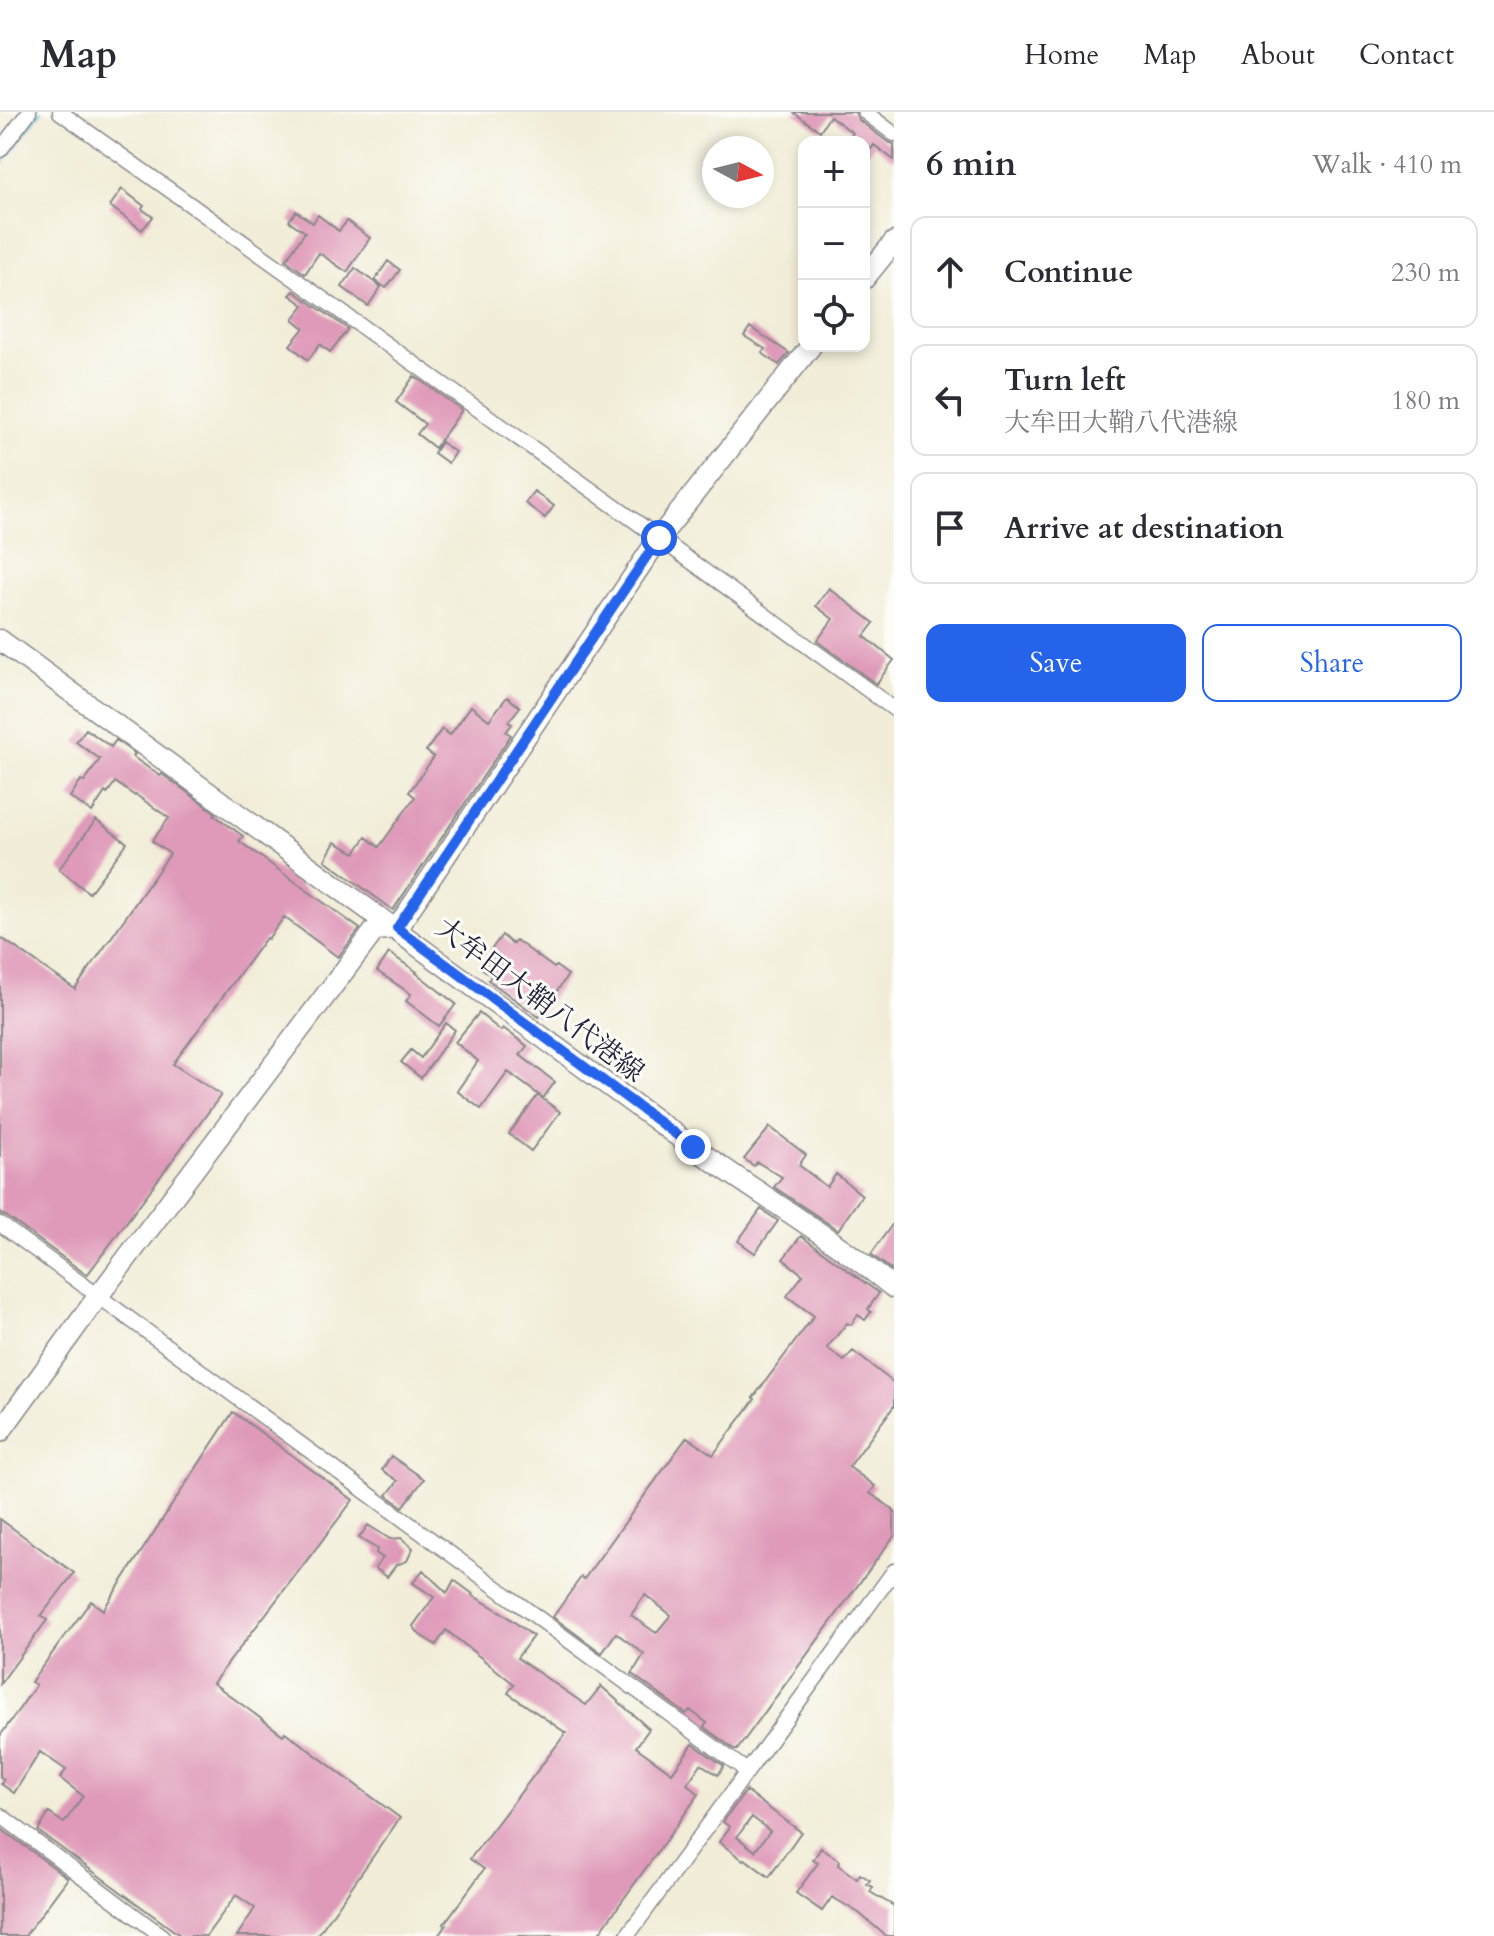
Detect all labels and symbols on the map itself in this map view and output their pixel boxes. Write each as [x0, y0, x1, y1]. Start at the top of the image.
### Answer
north arrow [702, 136, 774, 208]
route start [641, 520, 677, 556]
street label: 大牟田大鞘八代港線 [428, 909, 652, 1091]
route end [675, 1129, 711, 1165]

